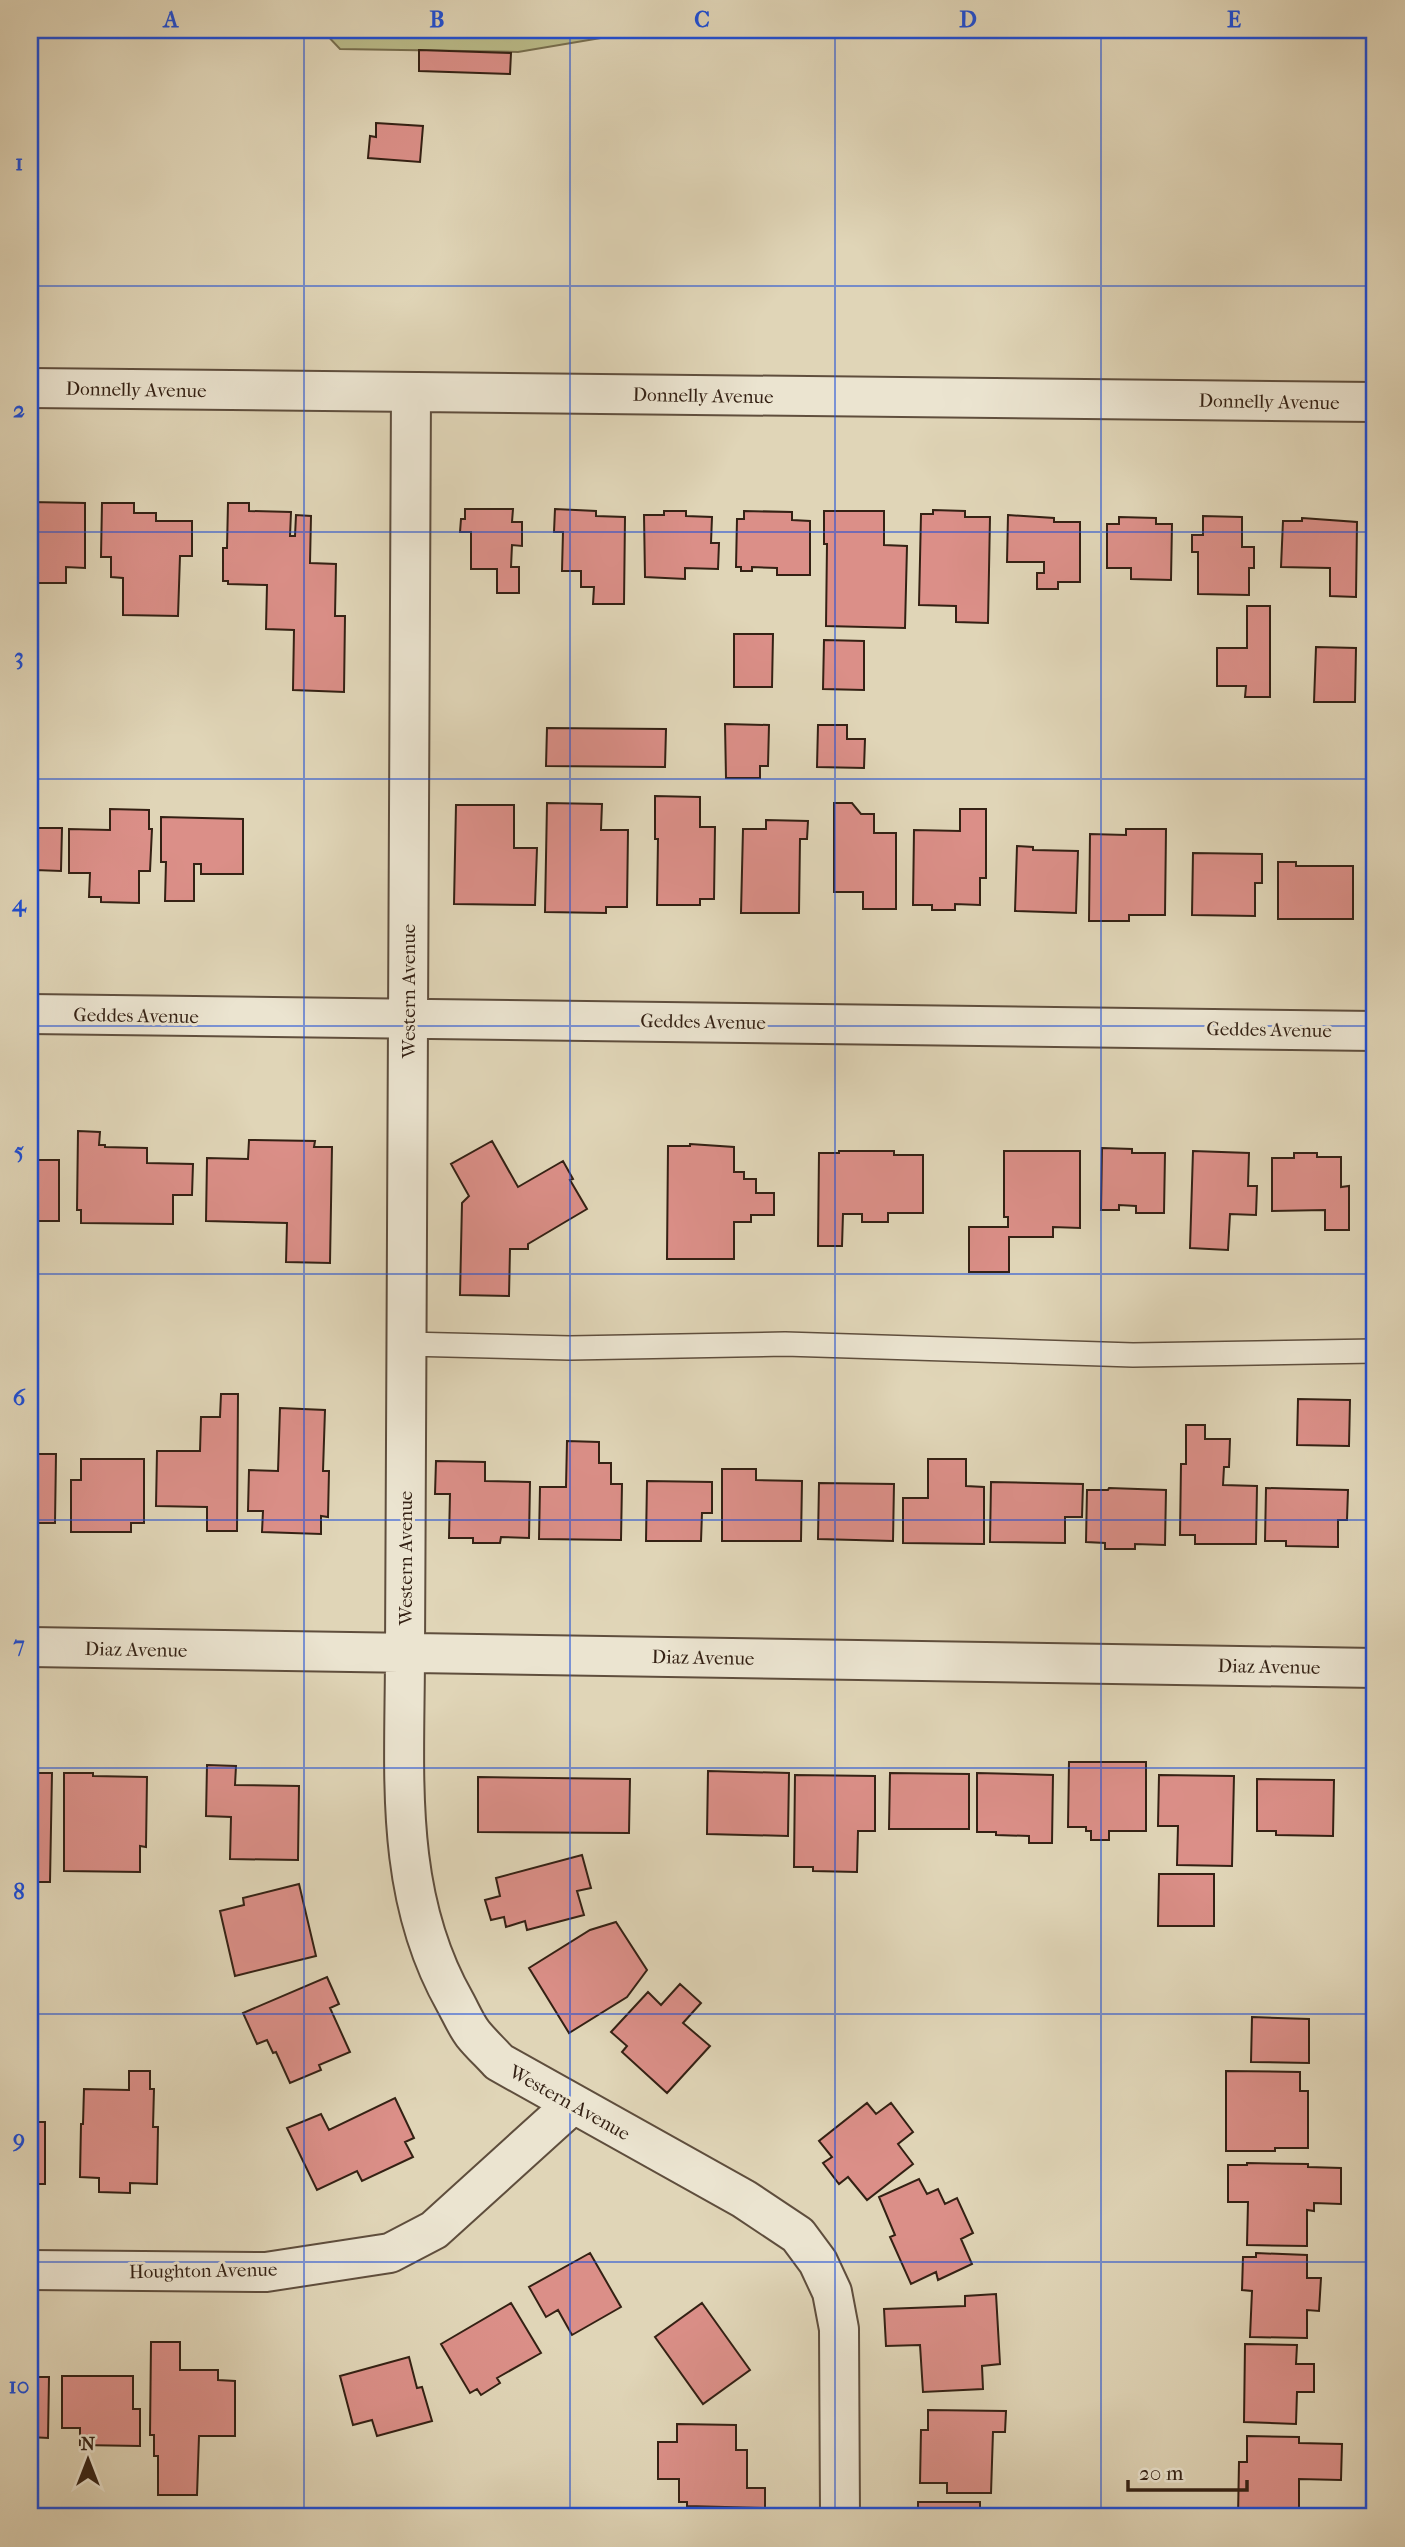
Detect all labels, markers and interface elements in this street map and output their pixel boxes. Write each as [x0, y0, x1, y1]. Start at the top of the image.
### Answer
text: A [162, 6, 180, 33]
text: B [430, 6, 445, 33]
text: C [694, 6, 710, 33]
text: D [959, 6, 977, 33]
text: E [1227, 6, 1241, 33]
text: 1 [15, 149, 23, 176]
street label: Donnelly Avenue [65, 378, 207, 402]
street label: Donnelly Avenue [632, 384, 774, 408]
street label: Donnelly Avenue [1198, 390, 1340, 414]
text: 2 [13, 396, 25, 423]
text: 3 [14, 643, 24, 670]
text: 4 [11, 890, 27, 917]
street label: Western Avenue [398, 924, 420, 1059]
street label: Geddes Avenue [73, 1004, 199, 1028]
street label: Geddes Avenue [640, 1010, 766, 1034]
street label: Geddes Avenue [1206, 1018, 1332, 1042]
text: 5 [14, 1137, 24, 1164]
text: 6 [13, 1384, 26, 1411]
street label: Western Avenue [395, 1491, 417, 1626]
text: 7 [12, 1631, 25, 1658]
street label: Diaz Avenue [84, 1638, 188, 1662]
street label: Diaz Avenue [651, 1646, 755, 1670]
street label: Diaz Avenue [1217, 1655, 1321, 1679]
text: 8 [13, 1878, 25, 1905]
street label: Western Avenue [504, 2060, 634, 2145]
text: 9 [12, 2125, 25, 2152]
street label: Houghton Avenue [129, 2259, 277, 2283]
text: 10 [9, 2372, 29, 2399]
north arrow [52, 2424, 122, 2494]
text: N [81, 2433, 96, 2455]
scale bar [1128, 2449, 1248, 2493]
text: 20 m [1139, 2461, 1184, 2485]

